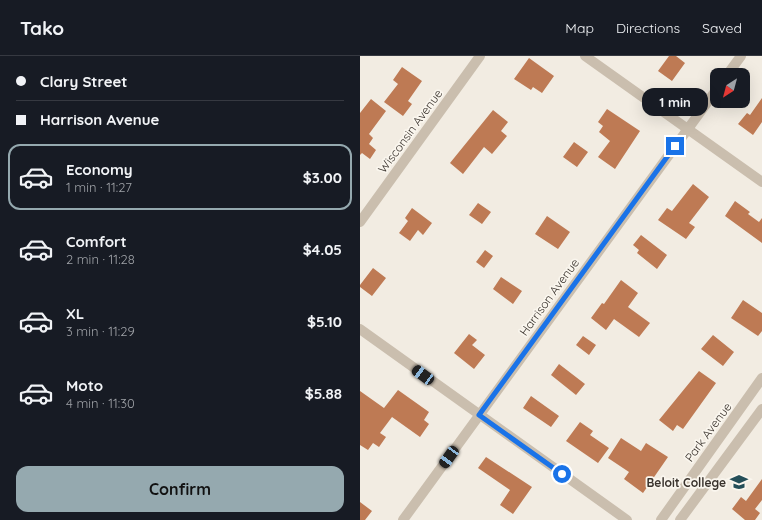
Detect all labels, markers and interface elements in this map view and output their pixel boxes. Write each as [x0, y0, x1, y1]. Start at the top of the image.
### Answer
text: Tako [20, 16, 64, 40]
text: Map [565, 19, 594, 37]
text: Directions [616, 19, 680, 37]
text: Saved [702, 19, 742, 37]
north arrow [710, 68, 750, 108]
map controls [710, 68, 750, 108]
text: Clary Street [40, 72, 128, 91]
street label: Wisconsin Avenue [375, 86, 445, 176]
callout: 1 min [642, 88, 708, 116]
text: 1 min [659, 94, 691, 110]
text: Harrison Avenue [40, 110, 159, 129]
route end [666, 137, 684, 155]
icon: car [18, 159, 54, 195]
text: Economy [66, 160, 133, 179]
text: $3.00 [303, 168, 342, 187]
text: 1 min · 11:27 [66, 179, 132, 195]
icon: car [18, 231, 54, 267]
text: Comfort [66, 232, 127, 251]
text: $4.05 [303, 240, 342, 259]
text: 2 min · 11:28 [66, 251, 135, 267]
street label: Harrison Avenue [516, 255, 582, 339]
icon: car [18, 303, 54, 339]
text: XL [66, 304, 84, 323]
text: $5.10 [307, 312, 342, 331]
text: 3 min · 11:29 [66, 323, 135, 339]
car [410, 363, 436, 387]
icon: car [18, 375, 54, 411]
text: Moto [66, 376, 103, 395]
text: $5.88 [305, 384, 342, 403]
text: 4 min · 11:30 [66, 395, 135, 411]
street label: Park Avenue [681, 399, 735, 465]
car [437, 444, 461, 470]
route start [553, 465, 571, 483]
button: Confirm [16, 466, 344, 512]
school or university icon: Beloit College [729, 472, 749, 492]
place label: Beloit College [646, 475, 726, 490]

